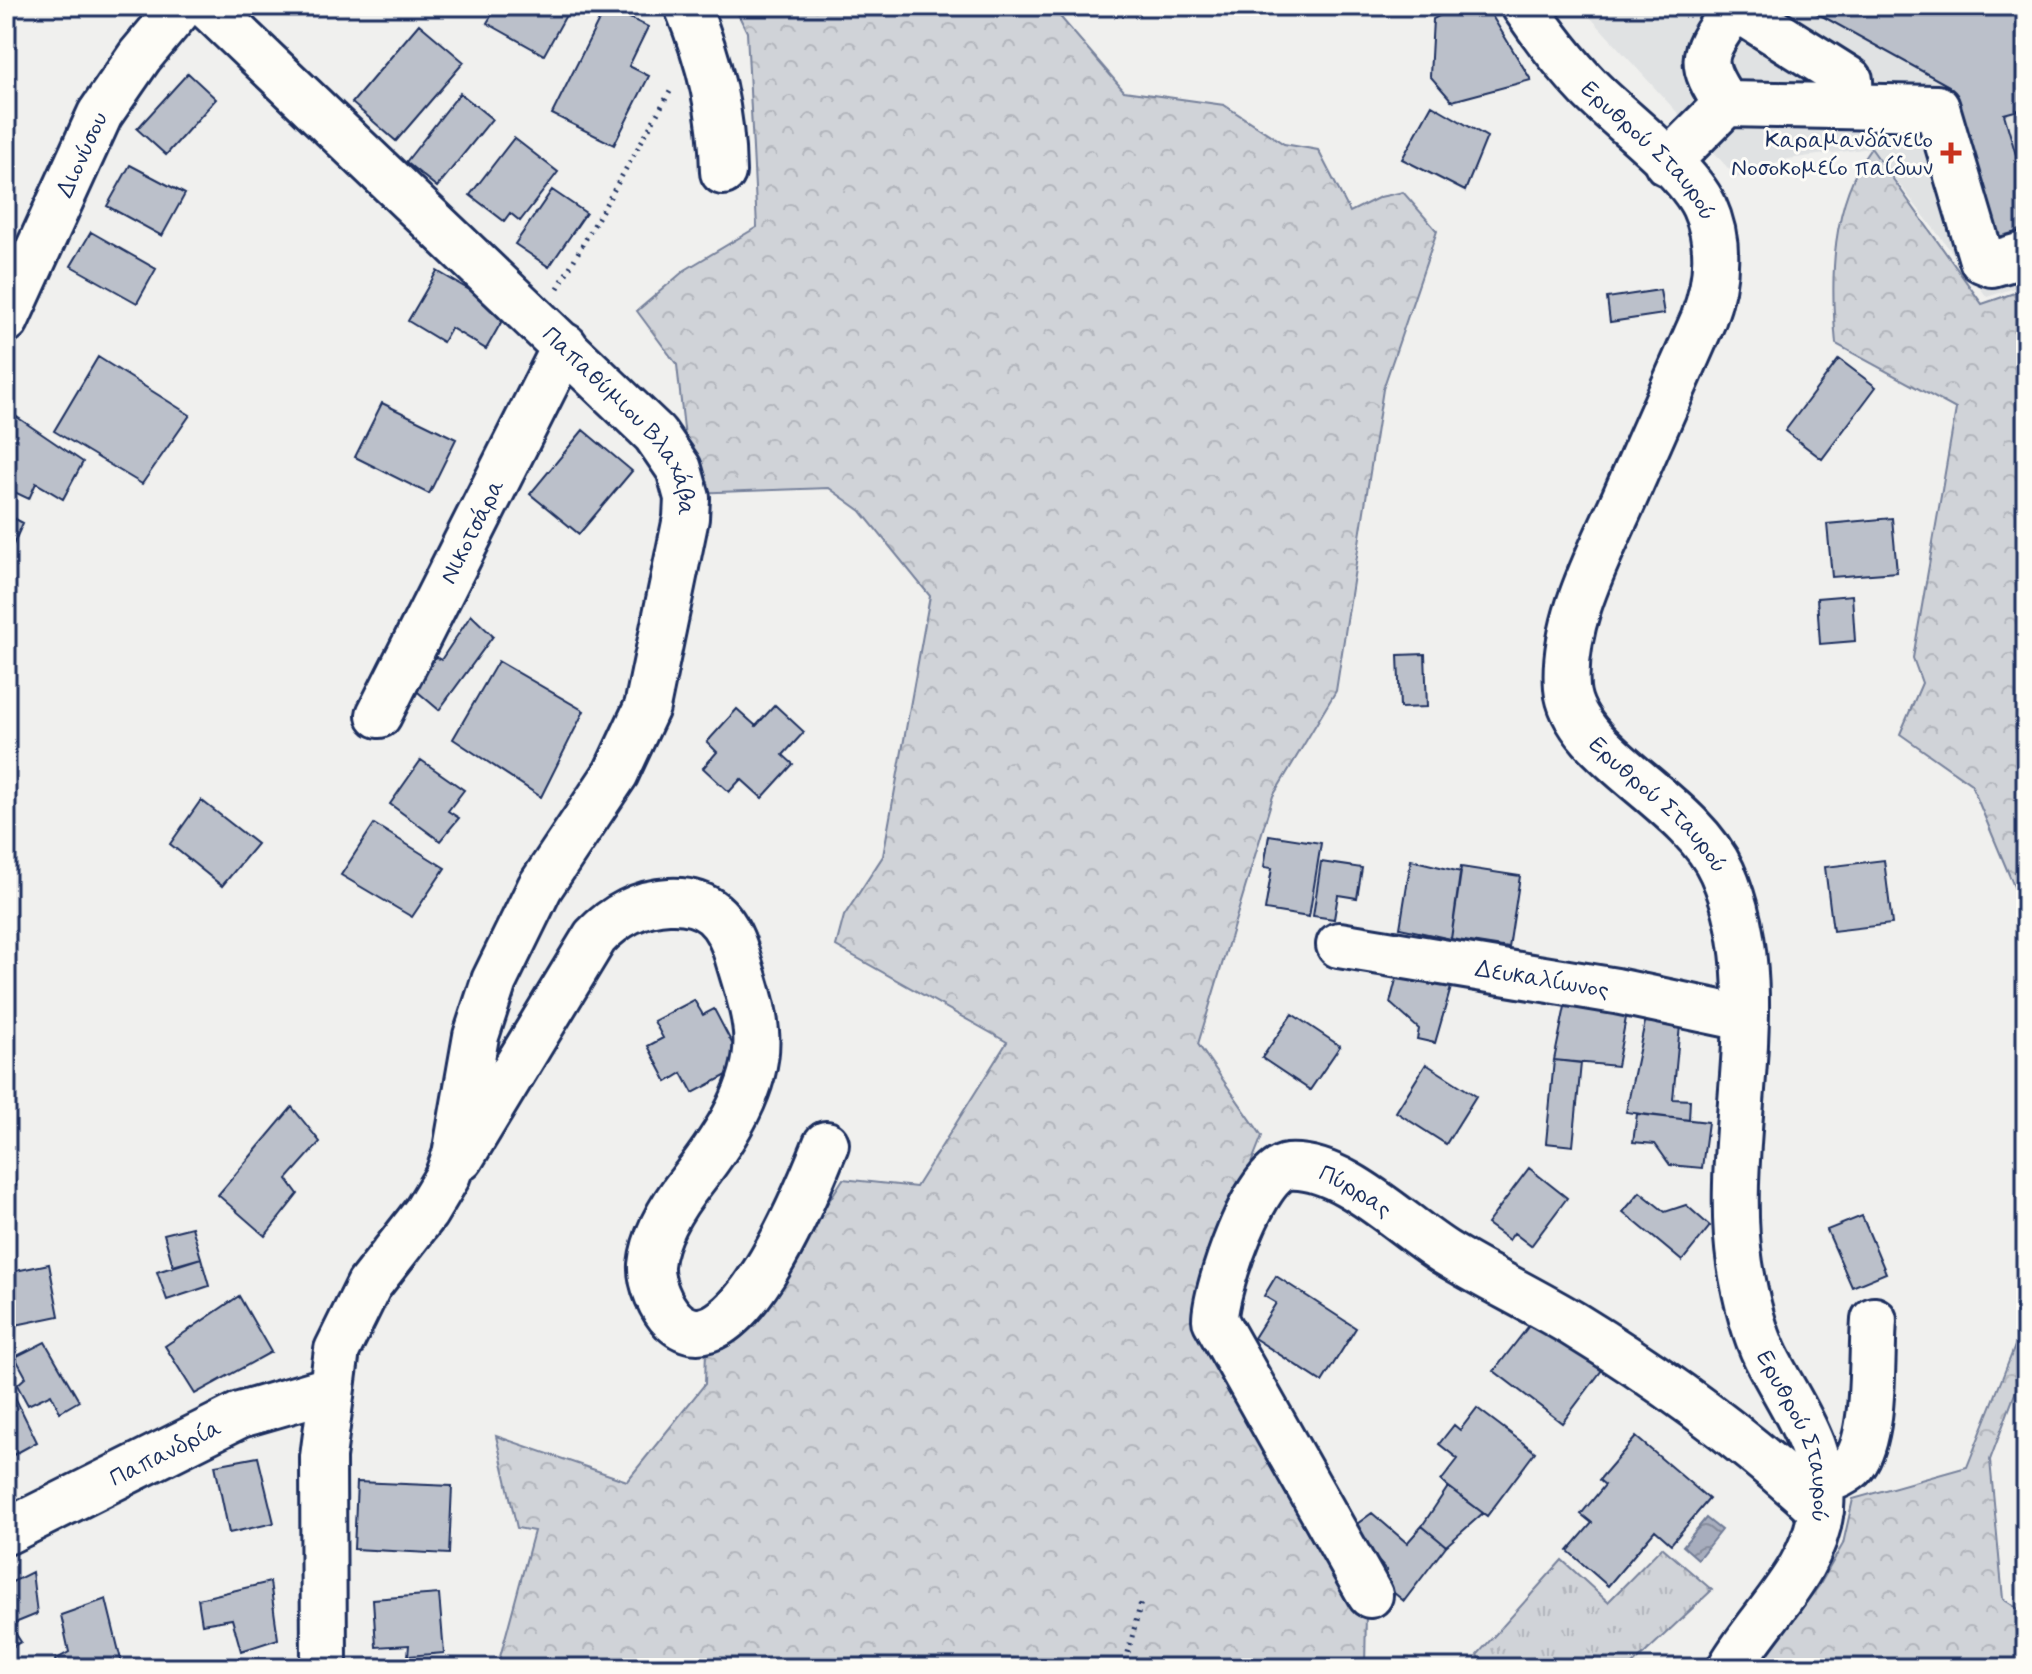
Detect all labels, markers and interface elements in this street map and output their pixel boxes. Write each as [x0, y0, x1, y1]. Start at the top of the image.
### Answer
street label: Ερυθρού Σταυρού [1573, 75, 1722, 225]
street label: Διονύσου [50, 107, 116, 203]
place label: Καραμανδάνειο Νοσοκομείο παίδων [1731, 125, 1933, 184]
marker: Καραμανδάνειο Νοσοκομείο παίδων [1940, 142, 1962, 164]
street label: Παπαθύμιου Βλαχάβα [535, 320, 701, 517]
street label: Νικοτσάρα [434, 474, 512, 589]
street label: Ερυθρού Σταυρού [1581, 730, 1734, 879]
street label: Δευκαλίωνος [1473, 954, 1611, 1007]
street label: Πύρρας [1314, 1158, 1398, 1225]
street label: Ερυθρού Σταυρού [1748, 1345, 1836, 1525]
street label: Παπανδρία [105, 1413, 227, 1495]

